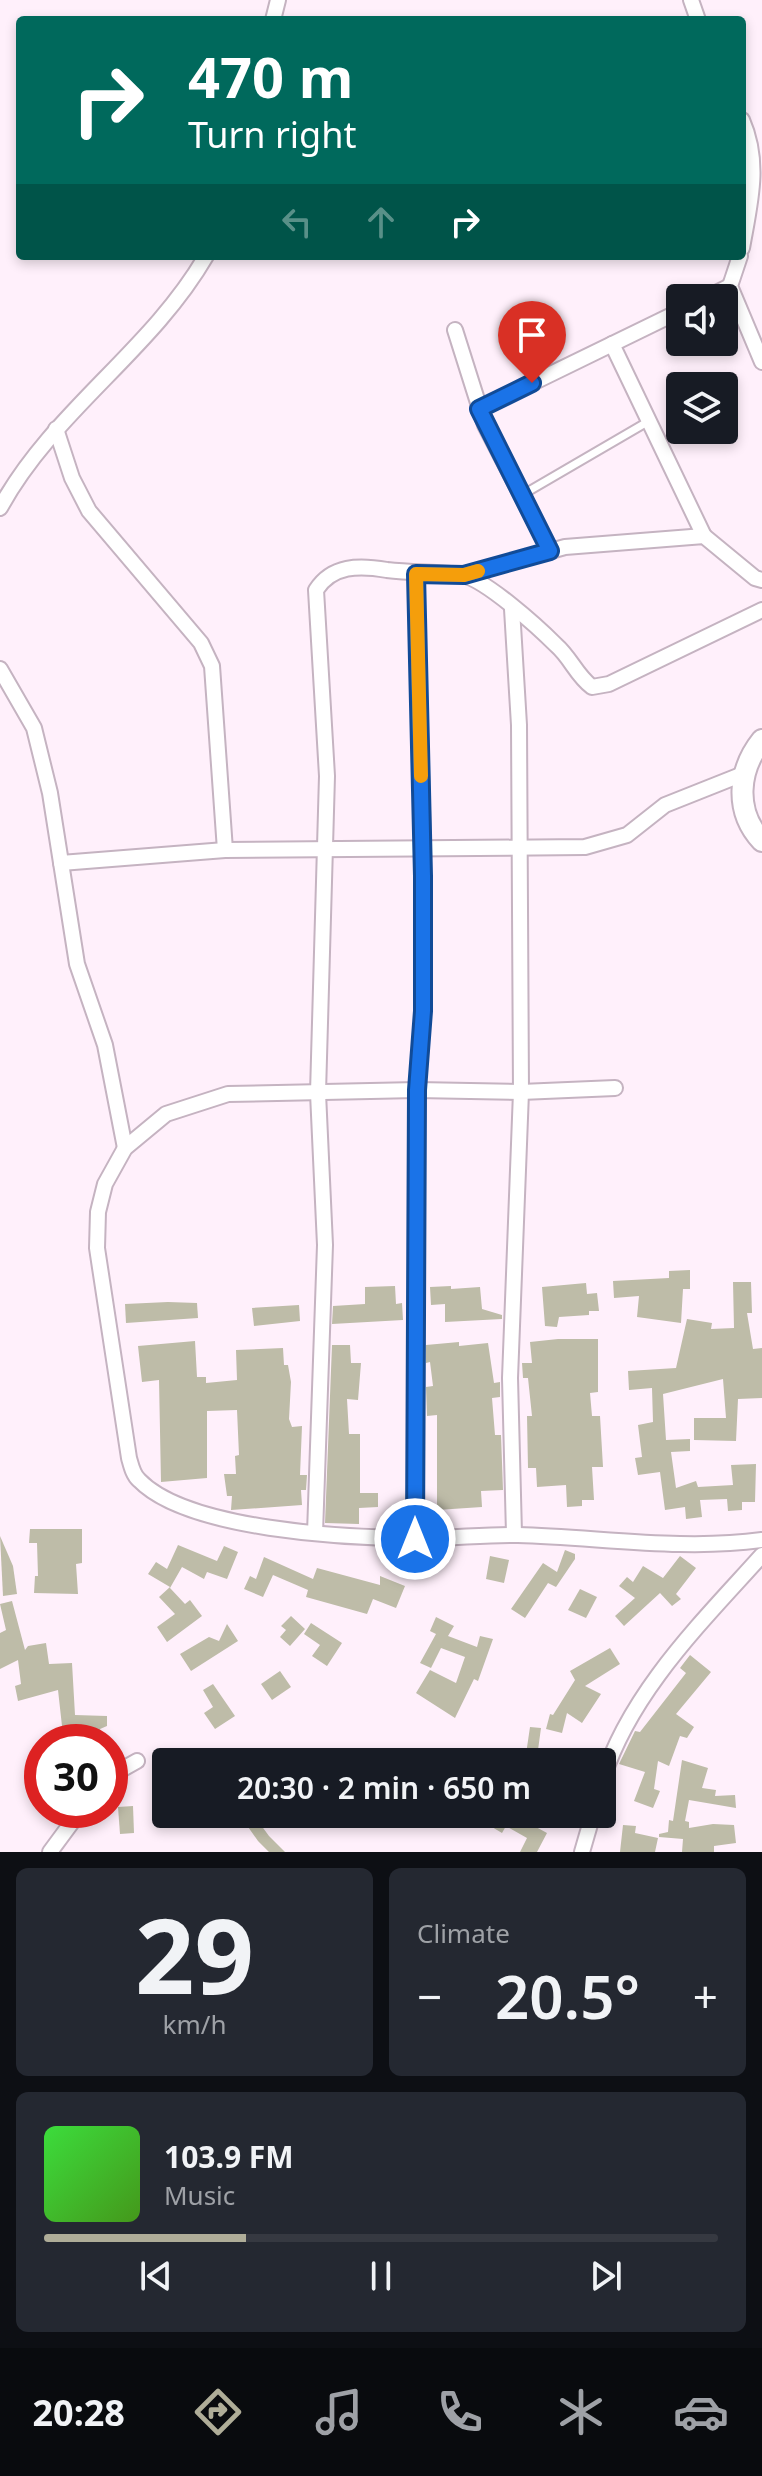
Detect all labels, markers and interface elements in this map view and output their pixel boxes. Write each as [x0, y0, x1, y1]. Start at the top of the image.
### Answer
text: 470 m [188, 38, 353, 114]
icon: right [56, 48, 160, 152]
text: Turn right [188, 110, 356, 159]
icon: left [275, 200, 319, 244]
icon: ahead [359, 200, 403, 244]
icon: right [443, 200, 487, 244]
map controls [666, 284, 738, 444]
button: sound [666, 284, 738, 356]
pin [498, 301, 566, 383]
icon: arrive [510, 313, 554, 357]
button: layers [666, 372, 738, 444]
position arrow [373, 1497, 457, 1581]
speed limit sign: 30 [24, 1724, 128, 1828]
text: 20:30 · 2 min · 650 m [237, 1767, 531, 1808]
text: 29 [135, 1883, 254, 2024]
text: Climate [417, 1915, 510, 1951]
text: 20.5° [495, 1955, 640, 2037]
text: − [417, 1966, 442, 2026]
text: + [693, 1966, 718, 2026]
text: km/h [163, 2006, 226, 2042]
text: 103.9 FM [164, 2136, 294, 2177]
text: Music [164, 2177, 235, 2213]
icon: previous [134, 2254, 178, 2298]
icon: pause [359, 2254, 403, 2298]
icon: next [584, 2254, 628, 2298]
icon: directions [190, 2384, 246, 2440]
icon: music [311, 2384, 367, 2440]
icon: phone [432, 2384, 488, 2440]
icon: climate [553, 2384, 609, 2440]
icon: car [673, 2384, 729, 2440]
text: 20:28 [32, 2388, 125, 2437]

